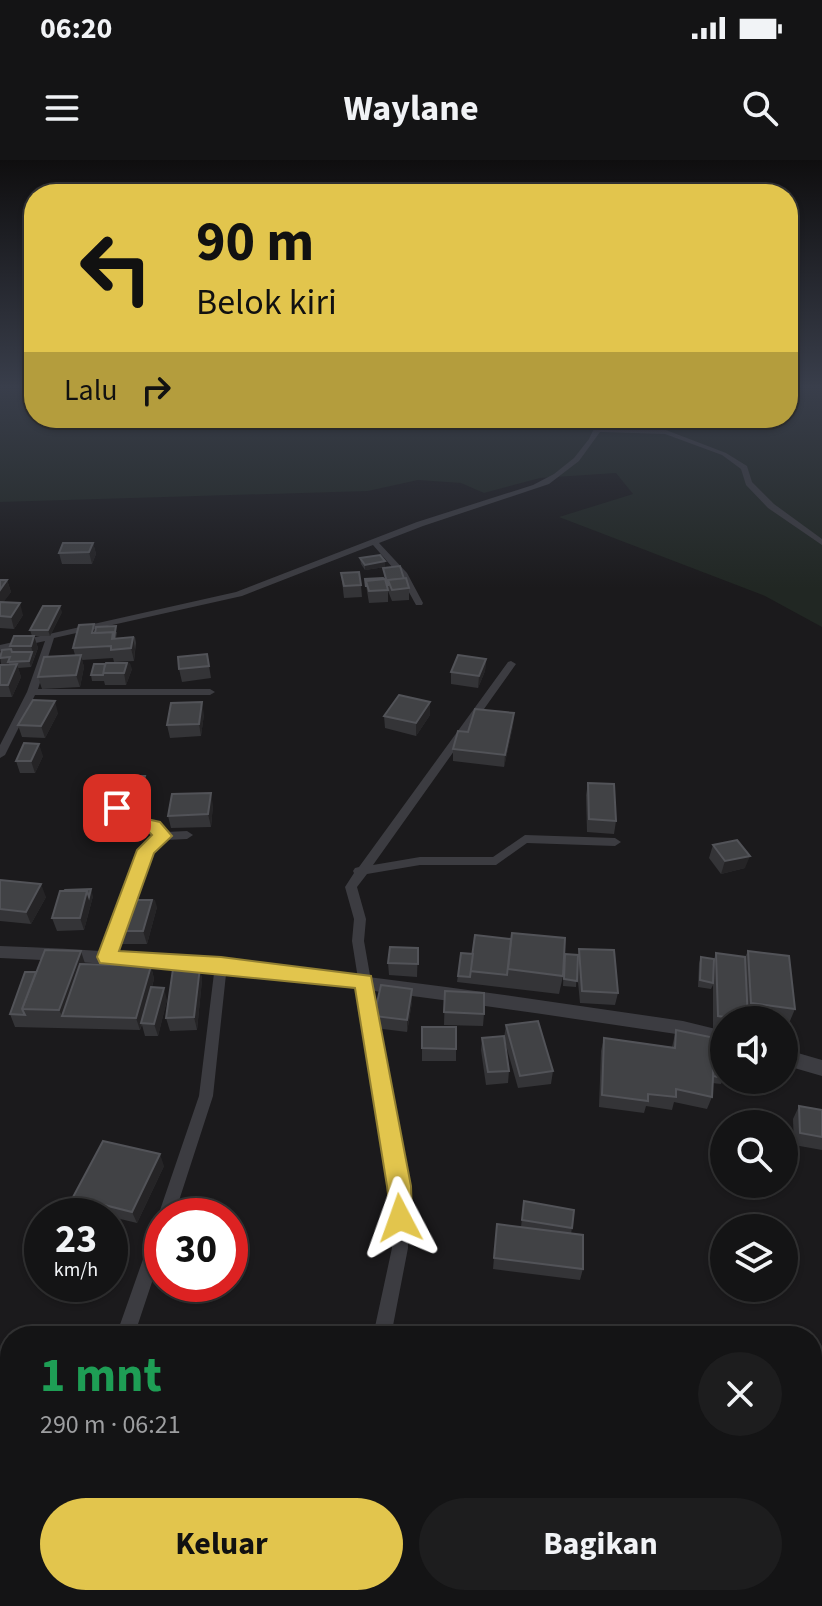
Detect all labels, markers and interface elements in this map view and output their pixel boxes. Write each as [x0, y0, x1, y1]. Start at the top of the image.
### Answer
text: 06:20 [40, 7, 112, 50]
text: Waylane [343, 83, 479, 134]
icon: menu [40, 86, 84, 130]
icon: search [738, 86, 782, 130]
text: 90 m [196, 203, 314, 282]
icon: left [64, 216, 168, 320]
text: Belok kiri [196, 277, 337, 328]
icon: right [134, 368, 178, 412]
text: Lalu [64, 369, 118, 412]
pin [83, 774, 151, 842]
icon: arrive [95, 786, 139, 830]
map controls [710, 1006, 798, 1302]
button: sound [710, 1006, 798, 1094]
button: search [710, 1110, 798, 1198]
position arrow [358, 1176, 442, 1260]
speed limit sign: 30 [144, 1198, 248, 1302]
text: 23 [55, 1211, 97, 1268]
button: layers [710, 1214, 798, 1302]
text: km/h [54, 1256, 98, 1284]
text: 1 mnt [40, 1342, 162, 1410]
button: close [698, 1352, 782, 1436]
text: 290 m · 06:21 [40, 1406, 181, 1443]
button: Keluar [40, 1498, 403, 1590]
button: Bagikan [419, 1498, 782, 1590]

